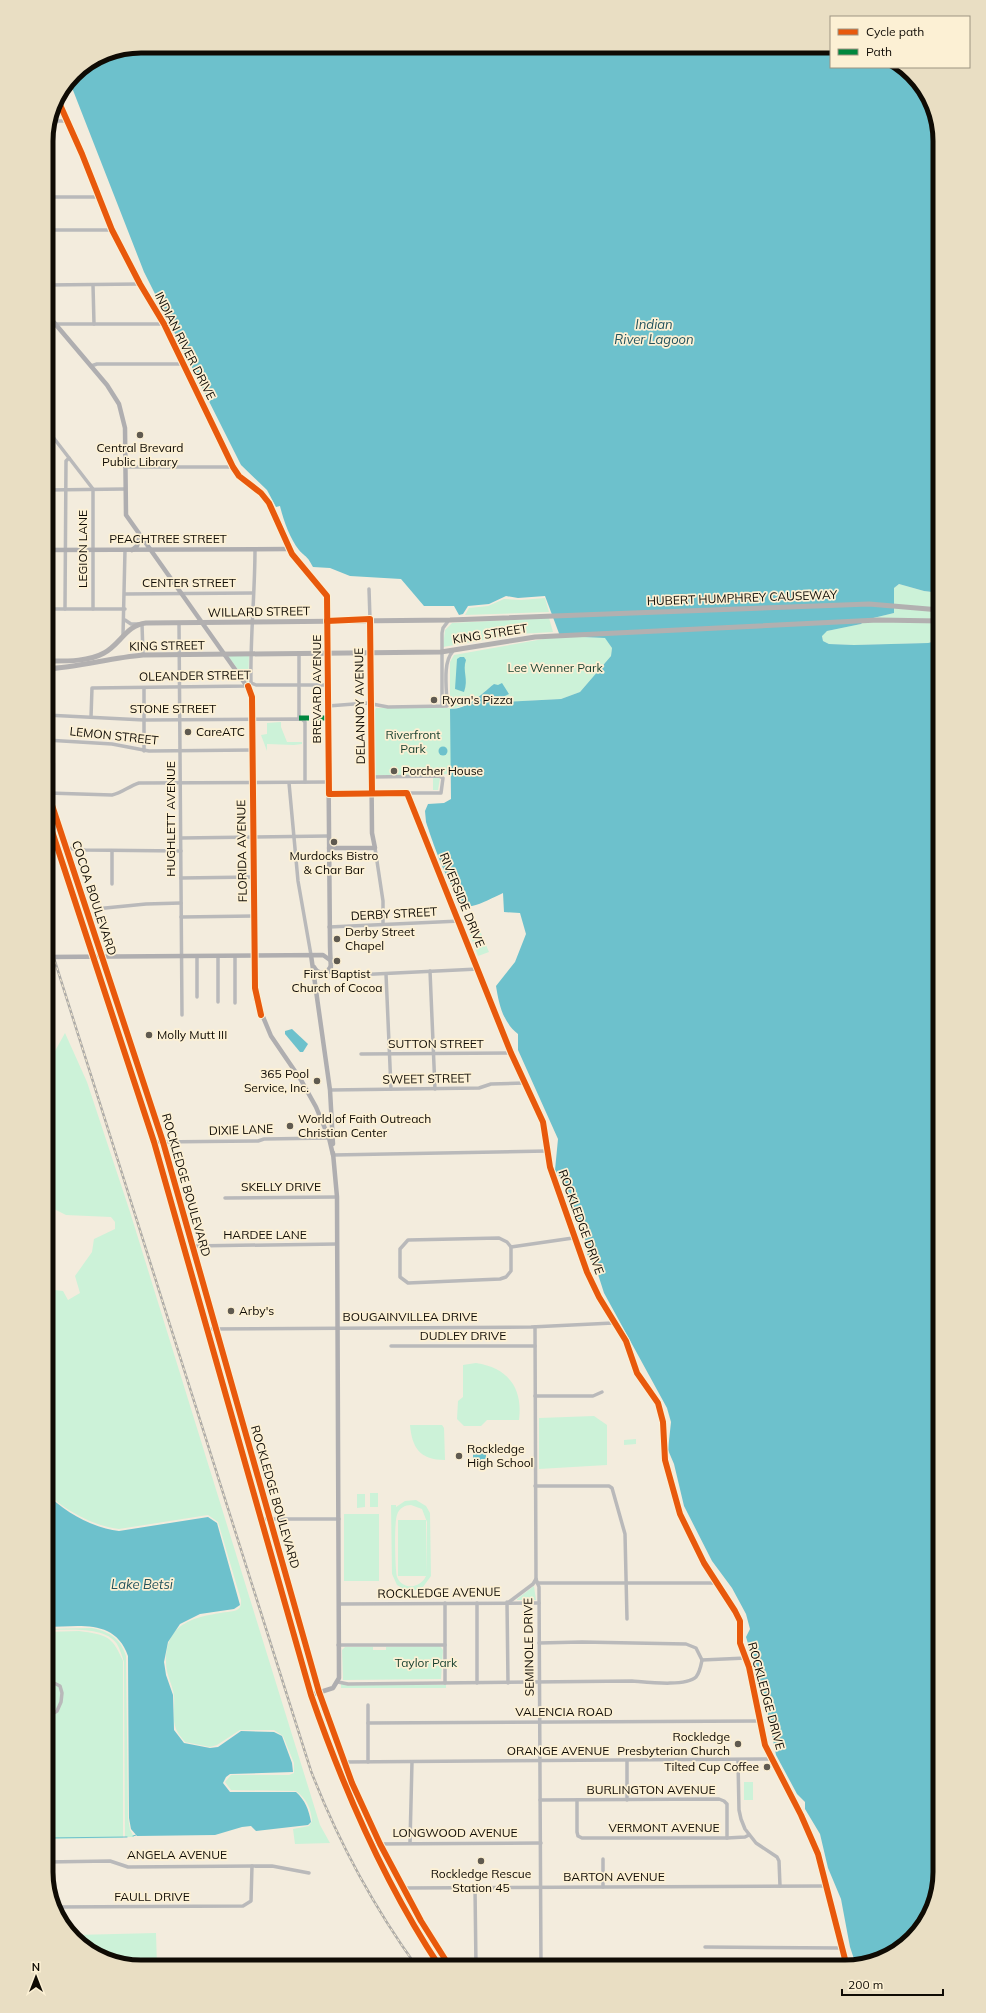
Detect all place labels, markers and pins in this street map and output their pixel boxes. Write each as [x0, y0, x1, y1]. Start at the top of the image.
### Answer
marker: Central Brevard Public Library [135, 430, 145, 440]
place label: Central Brevard Public Library [97, 440, 183, 469]
place label: Ryan's Pizza [442, 692, 513, 707]
marker: Ryan's Pizza [429, 695, 439, 705]
place label: CareATC [196, 724, 245, 739]
marker: CareATC [183, 727, 193, 737]
place label: Porcher House [402, 763, 483, 778]
marker: Porcher House [389, 766, 399, 776]
marker: Murdocks Bistro & Char Bar [329, 837, 339, 847]
place label: Murdocks Bistro & Char Bar [290, 848, 379, 877]
place label: Derby Street Chapel [345, 924, 415, 953]
marker: Derby Street Chapel [332, 934, 342, 944]
marker: First Baptist Church of Cocoa [332, 956, 342, 966]
place label: First Baptist Church of Cocoa [291, 966, 383, 995]
place label: Molly Mutt III [157, 1027, 227, 1042]
marker: Molly Mutt III [144, 1030, 154, 1040]
place label: 365 Pool Service, Inc. [244, 1066, 309, 1095]
marker: 365 Pool Service, Inc. [312, 1076, 322, 1086]
place label: World of Faith Outreach Christian Center [298, 1111, 431, 1140]
marker: World of Faith Outreach Christian Center [285, 1121, 295, 1131]
place label: Arby's [239, 1303, 274, 1318]
marker: Arby's [226, 1306, 236, 1316]
place label: Rockledge High School [467, 1441, 533, 1470]
marker: Rockledge High School [454, 1451, 464, 1461]
place label: Rockledge Presbyterian Church [617, 1729, 730, 1758]
marker: Rockledge Presbyterian Church [733, 1739, 743, 1749]
place label: Tilted Cup Coffee [664, 1759, 759, 1774]
marker: Tilted Cup Coffee [762, 1762, 772, 1772]
marker: Rockledge Rescue Station 45 [476, 1856, 486, 1866]
place label: Rockledge Rescue Station 45 [431, 1866, 531, 1895]

